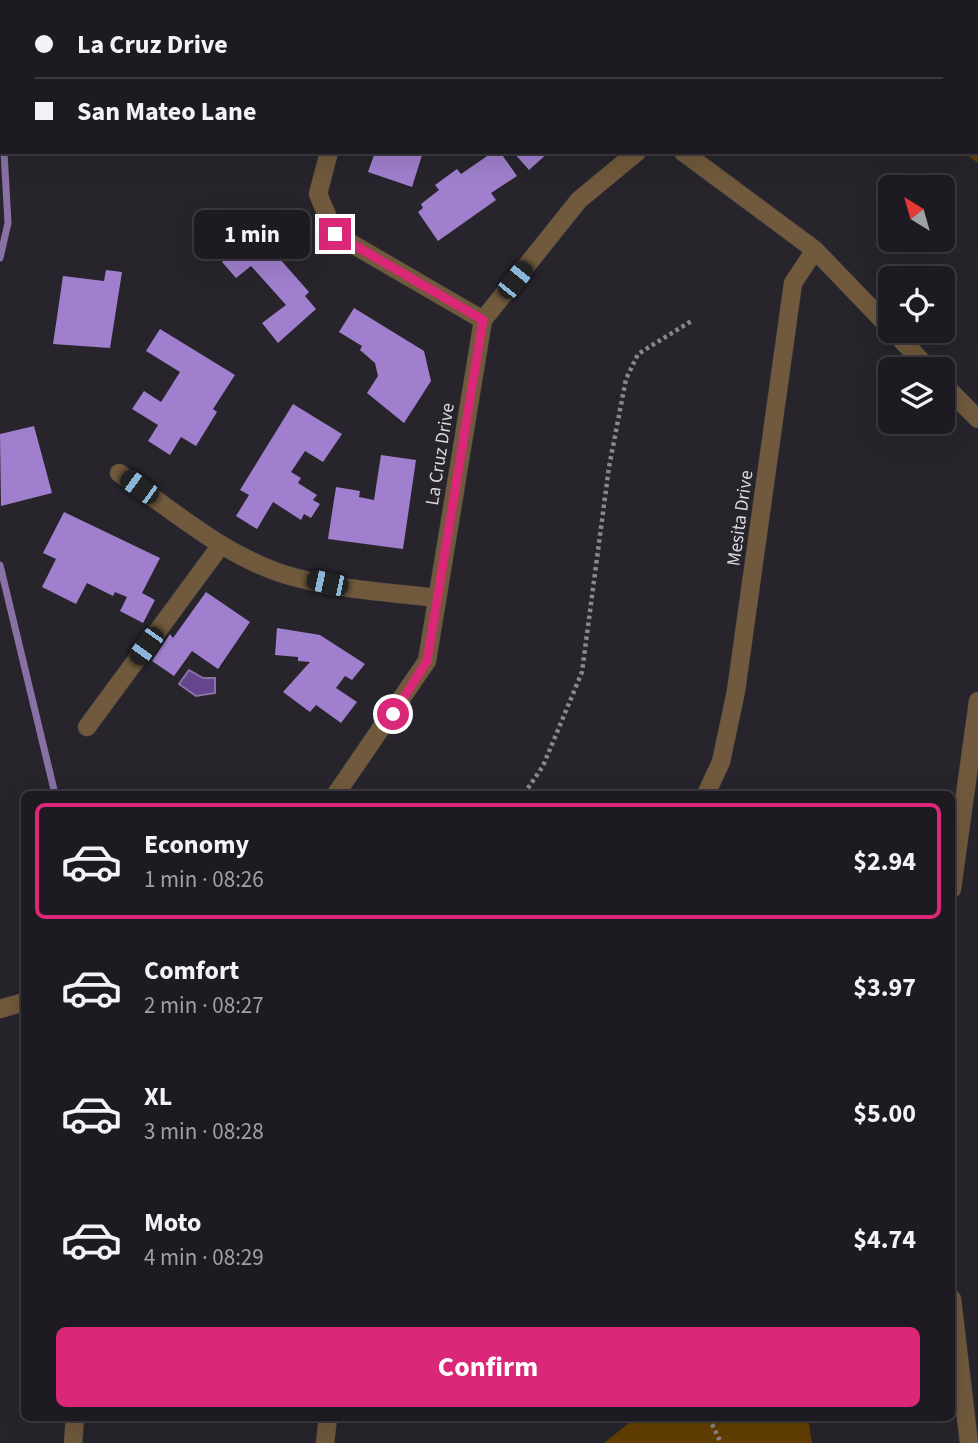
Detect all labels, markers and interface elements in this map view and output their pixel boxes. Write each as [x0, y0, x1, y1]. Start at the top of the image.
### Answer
text: La Cruz Drive [77, 26, 228, 63]
text: San Mateo Lane [77, 93, 256, 130]
north arrow [878, 175, 956, 252]
map controls [878, 175, 955, 434]
callout: 1 min [195, 210, 310, 258]
text: 1 min [224, 218, 280, 251]
route end [319, 218, 351, 250]
car [494, 257, 537, 303]
button: locate [878, 266, 955, 343]
button: layers [878, 357, 955, 434]
street label: La Cruz Drive [419, 401, 462, 507]
car [116, 466, 163, 508]
street label: Mesita Drive [720, 469, 761, 568]
car [305, 568, 350, 598]
car [126, 623, 167, 669]
route start [377, 698, 409, 730]
text: Economy [144, 826, 249, 863]
icon: car [60, 830, 123, 893]
text: $2.94 [853, 843, 916, 880]
text: 1 min · 08:26 [144, 863, 264, 896]
text: Comfort [144, 952, 239, 989]
icon: car [60, 956, 123, 1019]
text: $3.97 [853, 969, 916, 1006]
text: 2 min · 08:27 [144, 989, 264, 1022]
text: XL [144, 1078, 172, 1115]
icon: car [60, 1082, 123, 1145]
text: $5.00 [853, 1095, 916, 1132]
text: 3 min · 08:28 [144, 1115, 264, 1148]
text: Moto [144, 1204, 201, 1241]
icon: car [60, 1208, 123, 1271]
text: $4.74 [853, 1221, 916, 1258]
text: 4 min · 08:29 [144, 1241, 264, 1274]
button: Confirm [56, 1327, 920, 1407]

